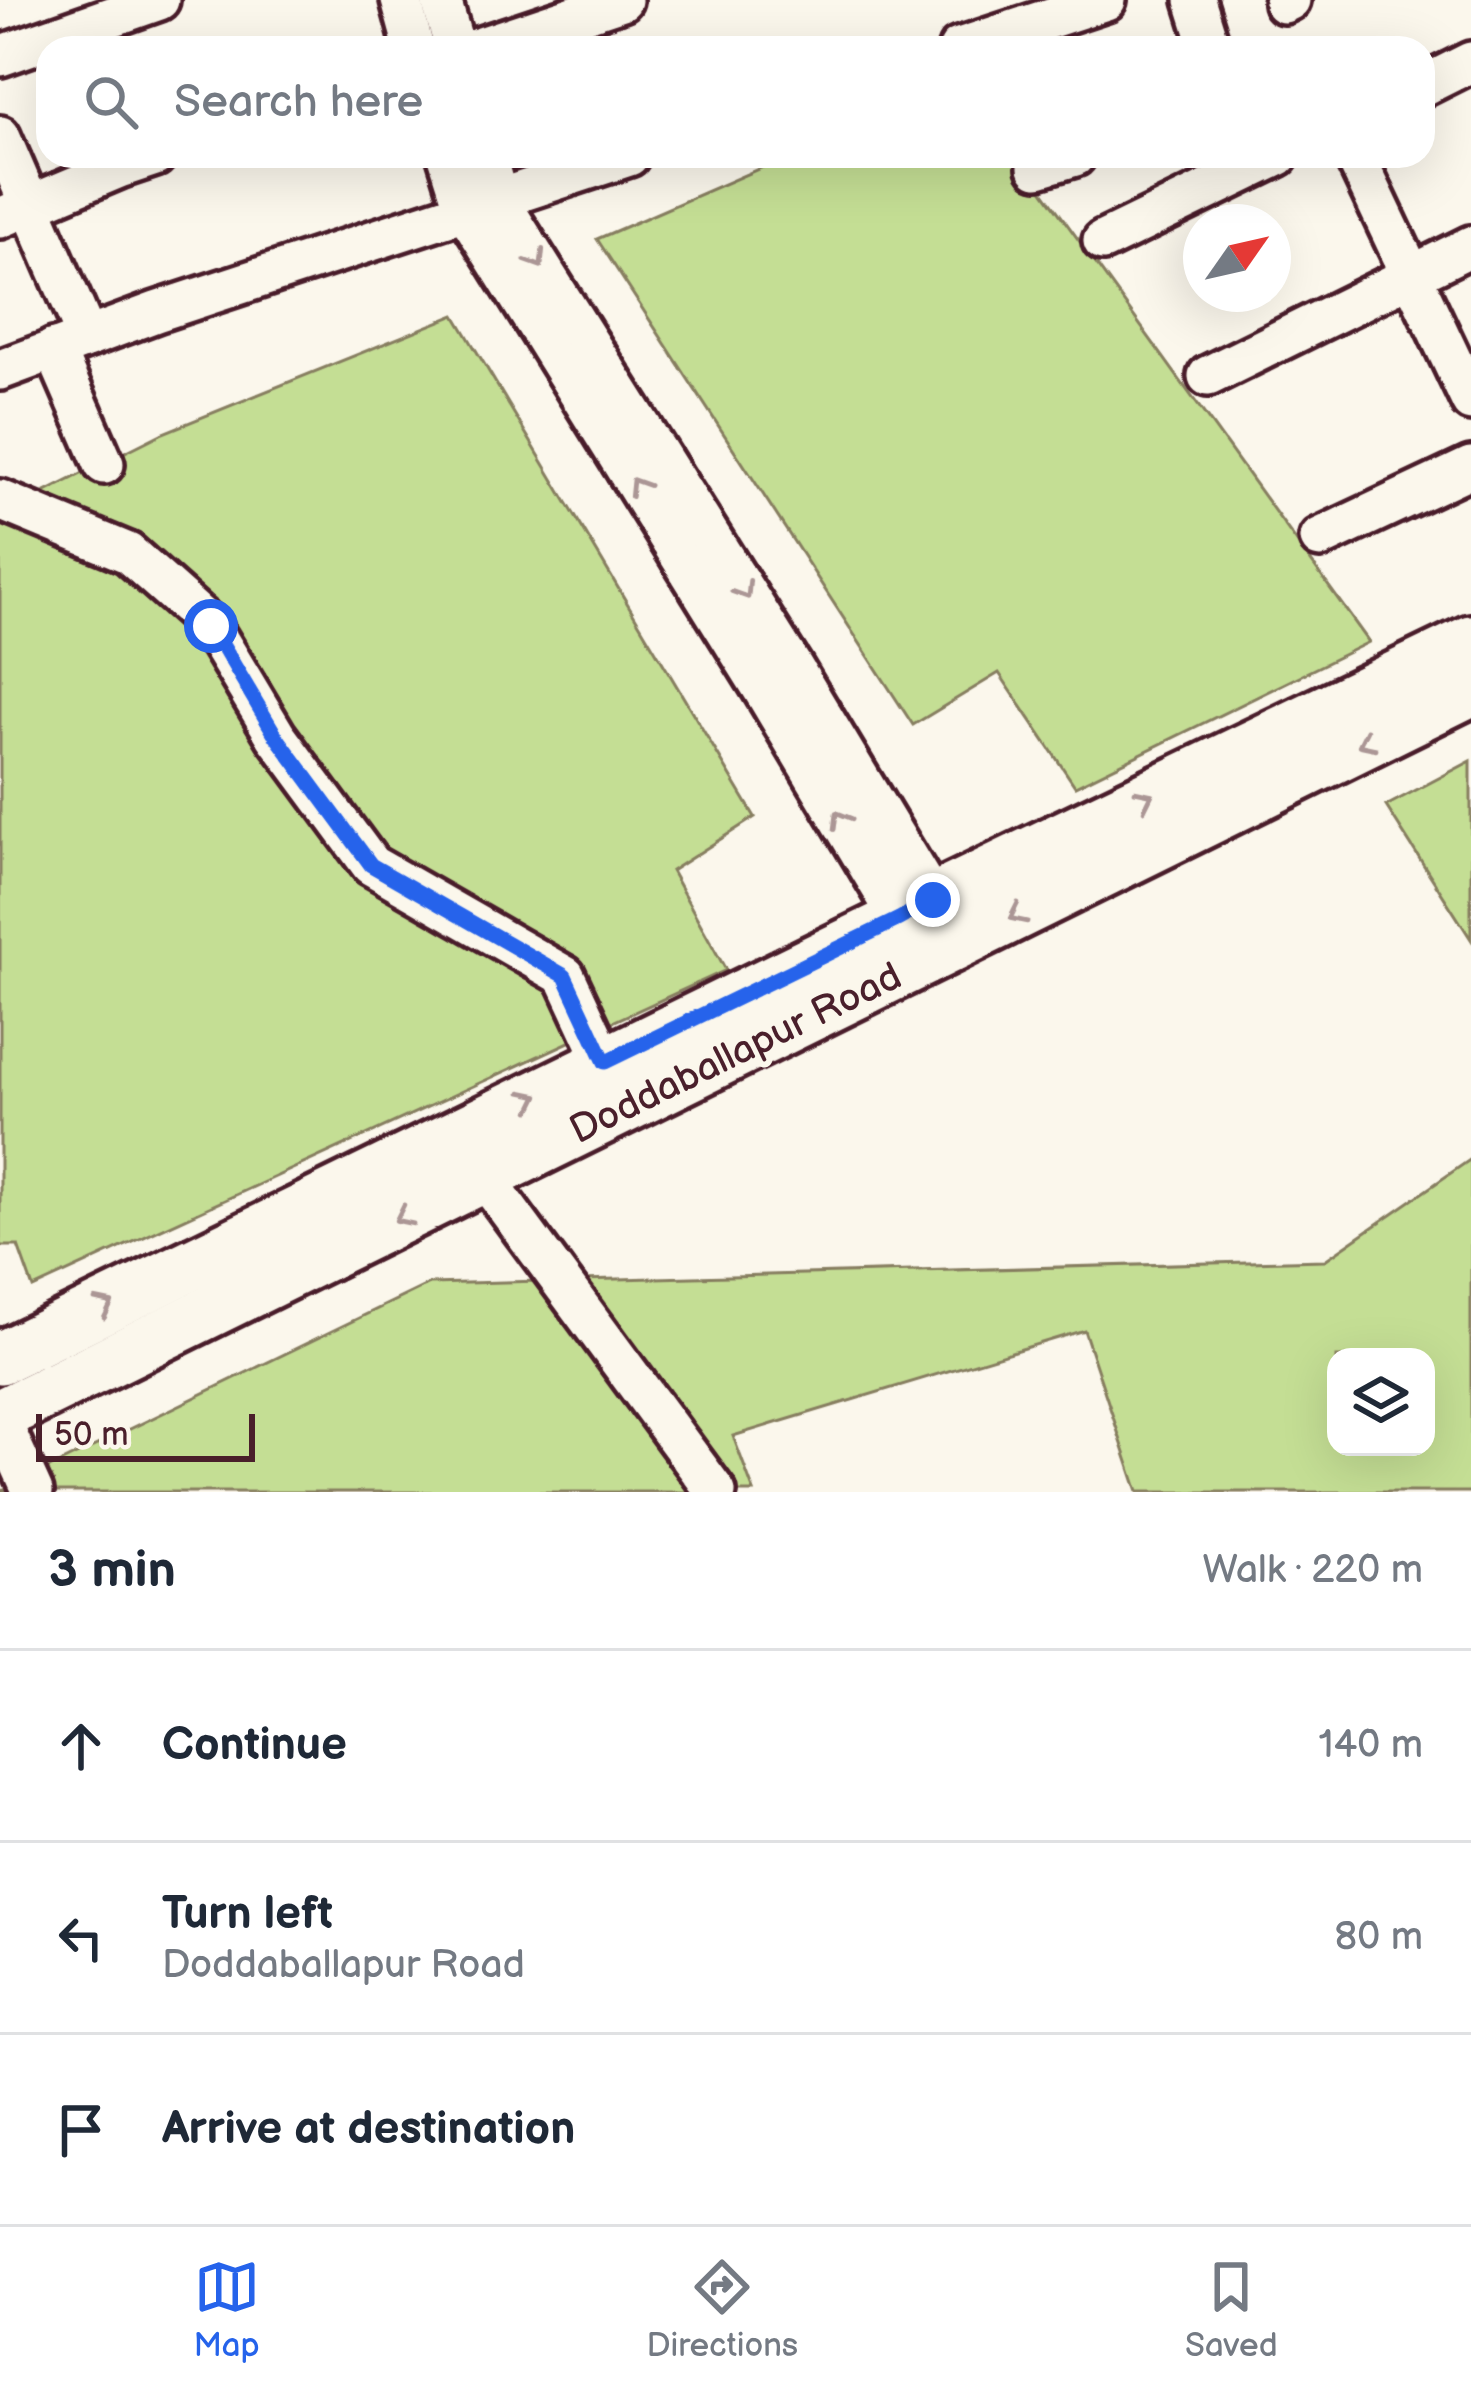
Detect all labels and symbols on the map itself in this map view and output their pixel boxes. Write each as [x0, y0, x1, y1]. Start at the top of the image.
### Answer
north arrow [1183, 204, 1291, 312]
one-way arrow [523, 247, 545, 269]
one-way arrow [629, 477, 651, 499]
one-way arrow [730, 577, 752, 599]
route start [184, 599, 238, 653]
one-way arrow [1357, 727, 1378, 751]
one-way arrow [1133, 789, 1154, 812]
one-way arrow [831, 810, 854, 831]
route end [906, 873, 960, 927]
one-way arrow [1008, 901, 1029, 925]
street label: Doddaballapur Road [563, 953, 909, 1155]
one-way arrow [519, 1089, 540, 1113]
one-way arrow [394, 1202, 415, 1226]
one-way arrow [93, 1297, 114, 1321]
scale bar [36, 1408, 255, 1461]

